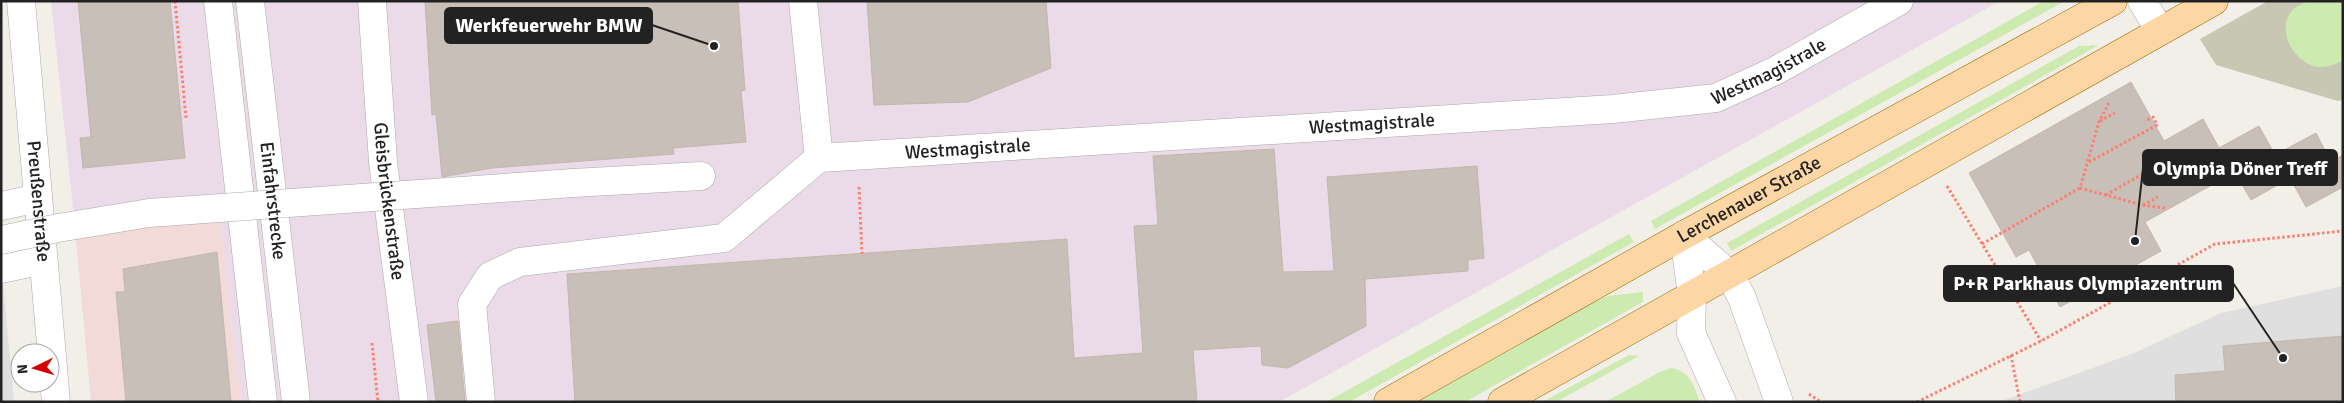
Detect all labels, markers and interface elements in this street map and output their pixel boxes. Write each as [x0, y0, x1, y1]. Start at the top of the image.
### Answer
callout: Werkfeuerwehr BMW [445, 8, 652, 43]
text: Werkfeuerwehr BMW [456, 13, 643, 38]
street label: Westmagistrale [1707, 32, 1831, 111]
street label: Westmagistrale [1308, 108, 1436, 140]
street label: Gleisbrückenstraße [368, 121, 410, 282]
street label: Westmagistrale [904, 133, 1031, 165]
street label: Preußenstraße [21, 140, 56, 263]
street label: Einfahrstrecke [254, 140, 292, 261]
street label: Lerchenauer Straße [1673, 150, 1825, 248]
callout: Olympia Döner Treff [2143, 150, 2337, 185]
text: Olympia Döner Treff [2153, 156, 2329, 181]
callout: P+R Parkhaus Olympiazentrum [1944, 266, 2233, 301]
text: P+R Parkhaus Olympiazentrum [1953, 271, 2223, 296]
north arrow [10, 343, 60, 393]
text: N [14, 363, 31, 375]

